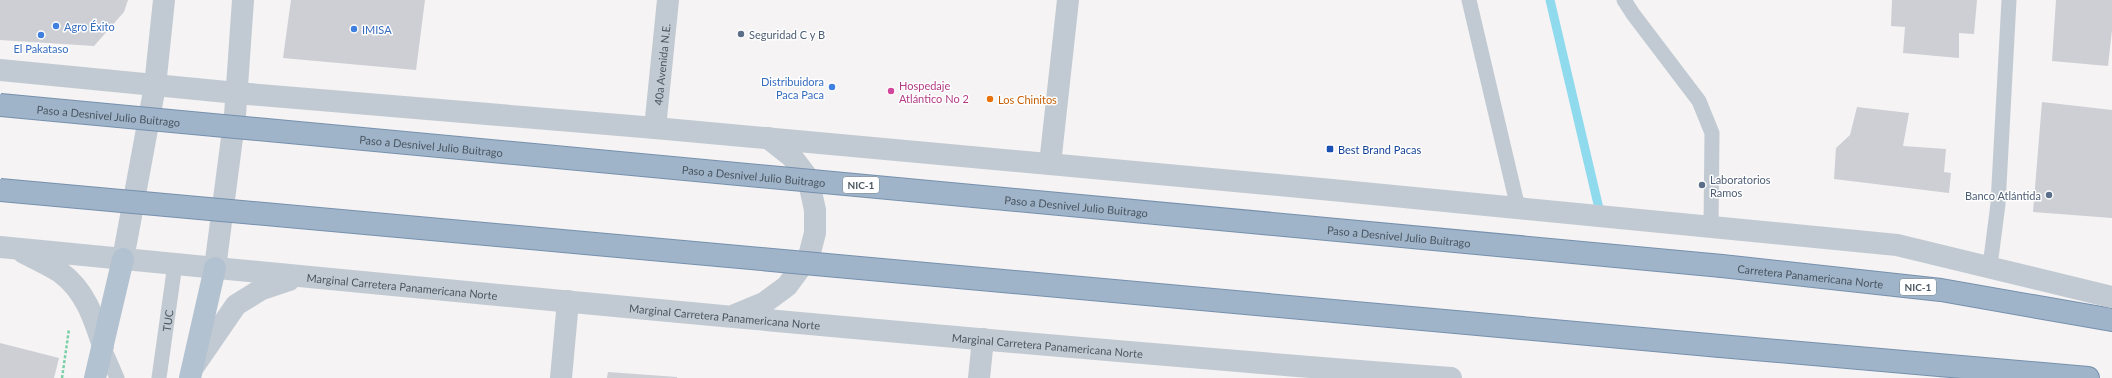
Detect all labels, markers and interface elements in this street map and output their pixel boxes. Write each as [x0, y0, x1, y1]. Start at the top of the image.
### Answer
place label: Agro Éxito [64, 20, 115, 33]
marker: Agro Éxito [51, 21, 61, 31]
place label: IMISA [362, 23, 392, 36]
street label: 40a Avenida N.E. [651, 23, 672, 106]
marker: IMISA [349, 24, 359, 34]
place label: Seguridad C y B [749, 28, 825, 41]
marker: Seguridad C y B [736, 29, 746, 39]
marker: El Pakataso [36, 30, 46, 40]
place label: El Pakataso [13, 42, 69, 55]
place label: Distribuidora Paca Paca [761, 75, 824, 101]
place label: Hospedaje Atlántico No 2 [899, 79, 969, 105]
marker: Distribuidora Paca Paca [827, 82, 837, 92]
marker: Hospedaje Atlántico No 2 [886, 86, 896, 96]
place label: Los Chinitos [998, 93, 1057, 106]
marker: Los Chinitos [985, 94, 995, 104]
street label: Paso a Desnivel Julio Buitrago [36, 102, 181, 128]
street label: Paso a Desnivel Julio Buitrago [359, 132, 503, 158]
place label: Best Brand Pacas [1338, 143, 1421, 156]
marker: Best Brand Pacas [1325, 144, 1335, 154]
street label: Paso a Desnivel Julio Buitrago [681, 162, 826, 189]
place label: Laboratorios Ramos [1710, 173, 1771, 199]
road number: NIC-1 [843, 177, 879, 193]
marker: Laboratorios Ramos [1697, 180, 1707, 190]
place label: Banco Atlántida [1965, 189, 2041, 202]
marker: Banco Atlántida [2044, 190, 2054, 200]
street label: Paso a Desnivel Julio Buitrago [1004, 192, 1149, 219]
street label: Paso a Desnivel Julio Buitrago [1327, 223, 1471, 249]
street label: Carretera Panamericana Norte [1737, 261, 1884, 290]
street label: Marginal Carretera Panamericana Norte [306, 270, 498, 301]
road number: NIC-1 [1900, 279, 1936, 295]
street label: Marginal Carretera Panamericana Norte [629, 301, 821, 331]
street label: TUC [159, 308, 175, 332]
street label: Marginal Carretera Panamericana Norte [951, 330, 1144, 360]

